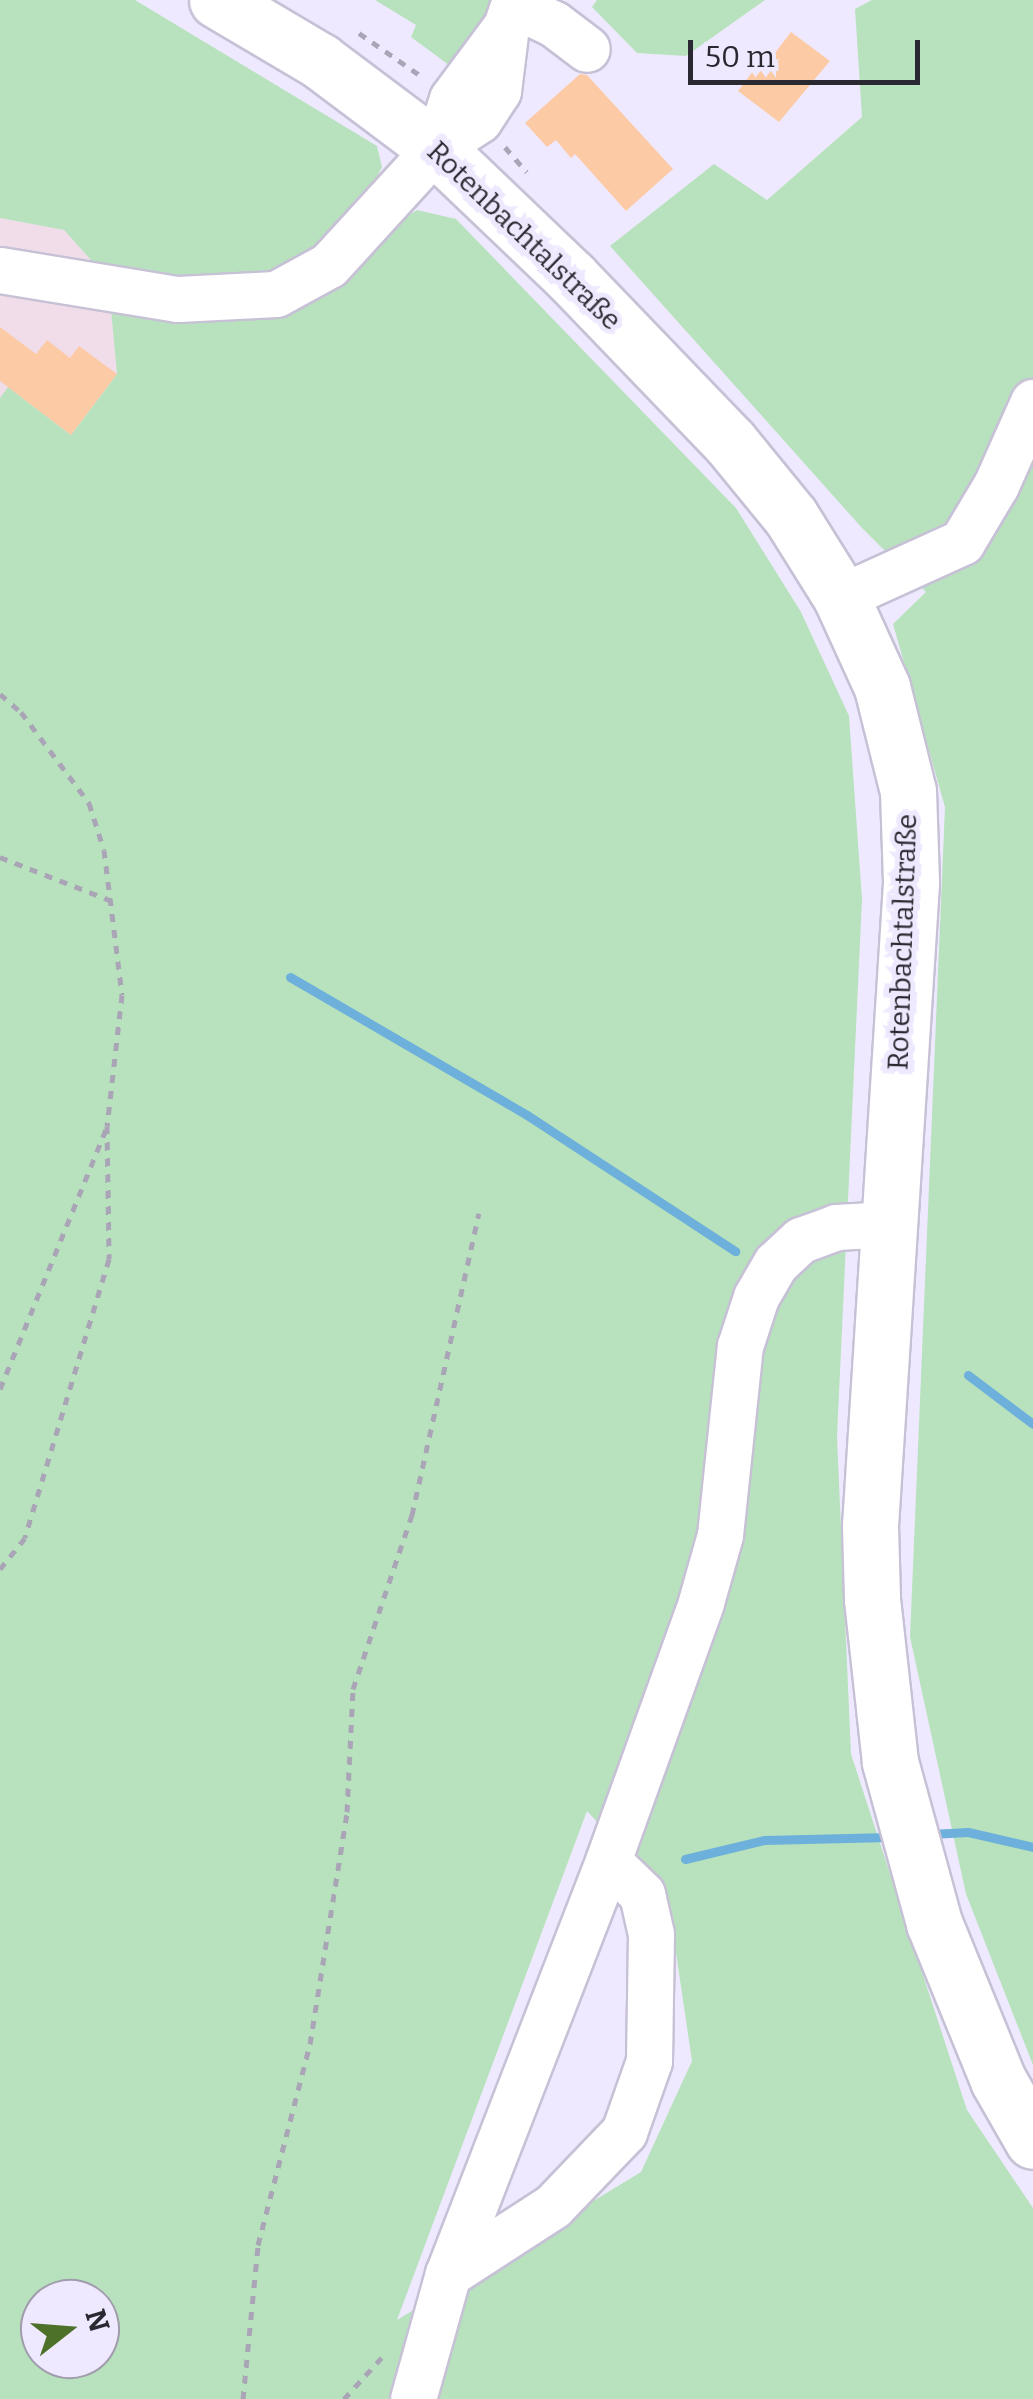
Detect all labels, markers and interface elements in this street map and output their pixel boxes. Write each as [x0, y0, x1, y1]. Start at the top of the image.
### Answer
scale bar [693, 20, 926, 82]
text: 50 m [705, 39, 775, 75]
street label: Rotenbachtalstraße [420, 135, 628, 337]
street label: Rotenbachtalstraße [882, 813, 924, 1071]
north arrow [20, 2279, 120, 2379]
text: N [78, 2306, 116, 2336]

